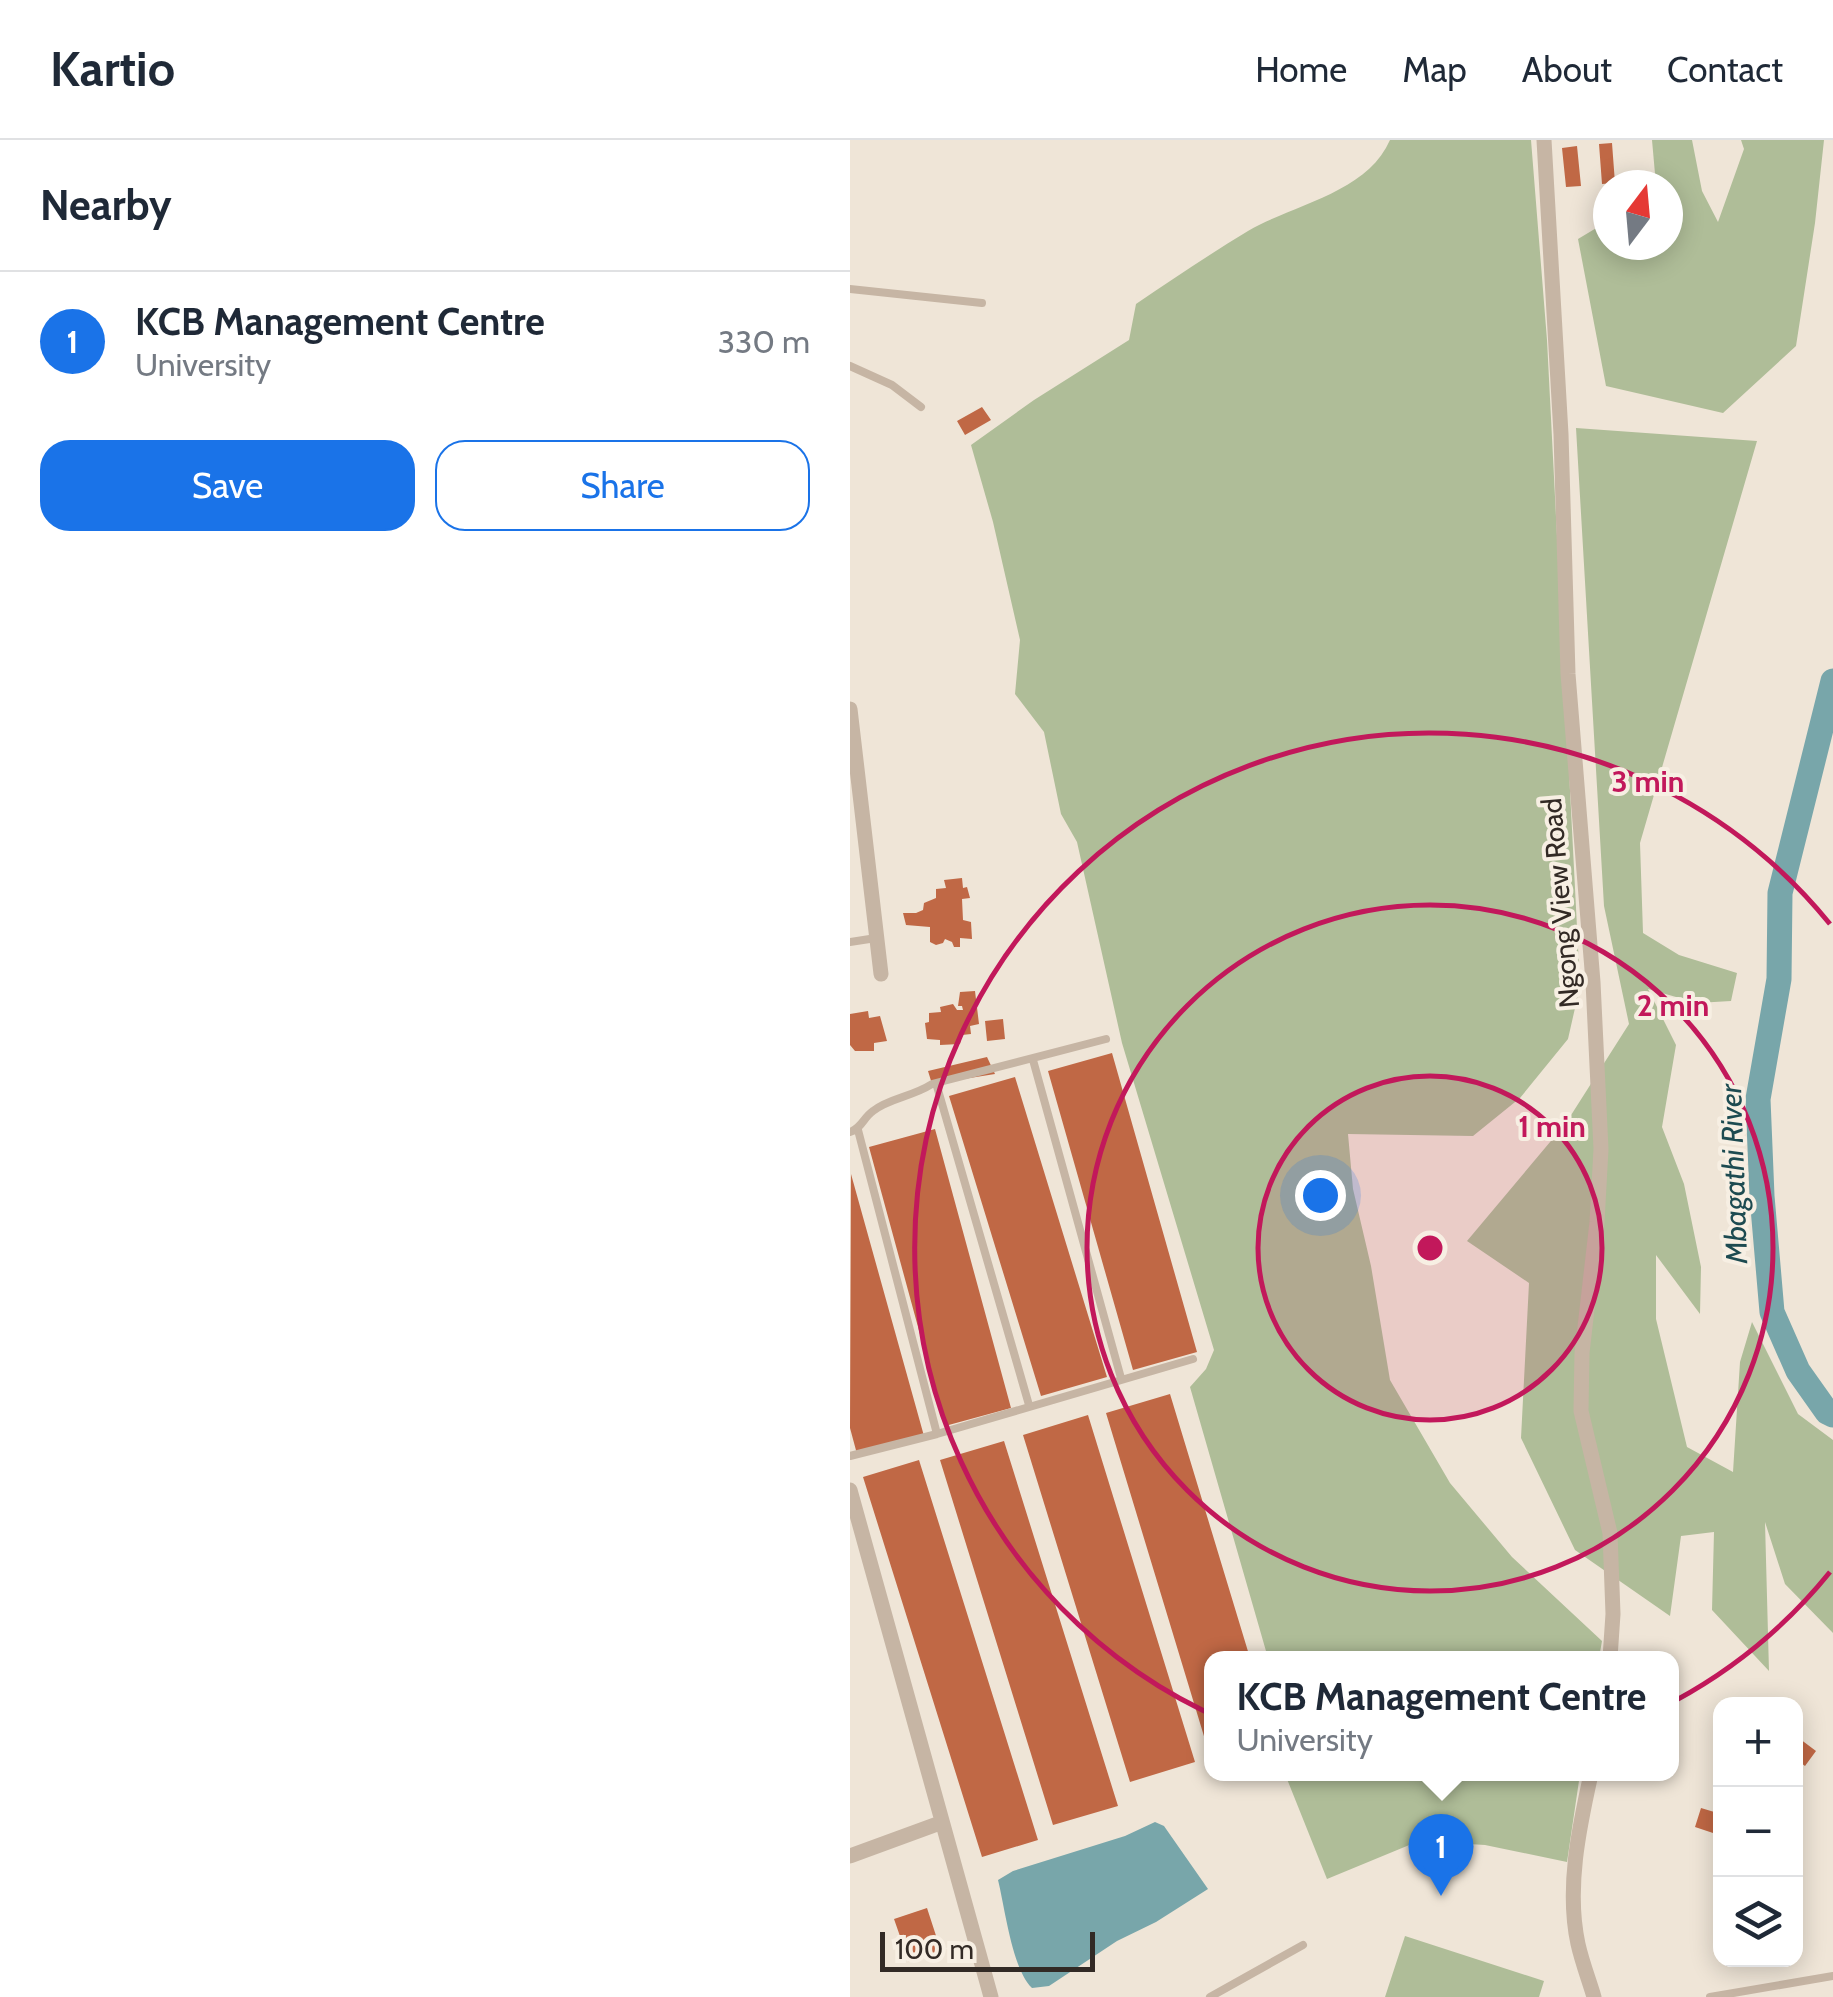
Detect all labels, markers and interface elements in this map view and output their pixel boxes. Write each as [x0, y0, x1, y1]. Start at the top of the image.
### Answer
text: Kartio [50, 40, 175, 98]
text: Home [1255, 48, 1347, 91]
text: Map [1402, 48, 1467, 91]
text: About [1522, 48, 1612, 91]
text: Contact [1667, 48, 1783, 91]
north arrow [1593, 170, 1683, 260]
text: Nearby [40, 179, 172, 231]
text: KCB Management Centre [135, 298, 545, 345]
text: 1 [67, 322, 78, 361]
text: 330 m [718, 322, 810, 361]
text: University [135, 345, 271, 384]
button: Save [40, 440, 415, 531]
button: Share [435, 440, 810, 531]
text: 3 min [1612, 763, 1684, 800]
street label: Ngong View Road [1534, 797, 1586, 1009]
text: 2 min [1637, 987, 1709, 1024]
water label: Mbagathi River [1712, 1082, 1755, 1266]
text: 1 min [1518, 1108, 1586, 1145]
your location [1295, 1170, 1346, 1221]
centre of rings [1412, 1230, 1448, 1266]
popup [1204, 1651, 1679, 1781]
text: KCB Management Centre [1237, 1673, 1646, 1720]
map controls [1713, 1697, 1803, 1967]
button: + [1713, 1697, 1803, 1787]
text: University [1237, 1720, 1373, 1759]
button: − [1713, 1787, 1803, 1877]
pin: 1 [1408, 1814, 1474, 1896]
button: layers [1713, 1877, 1803, 1967]
scale bar [880, 1927, 1095, 1972]
text: 100 m [895, 1932, 974, 1966]

